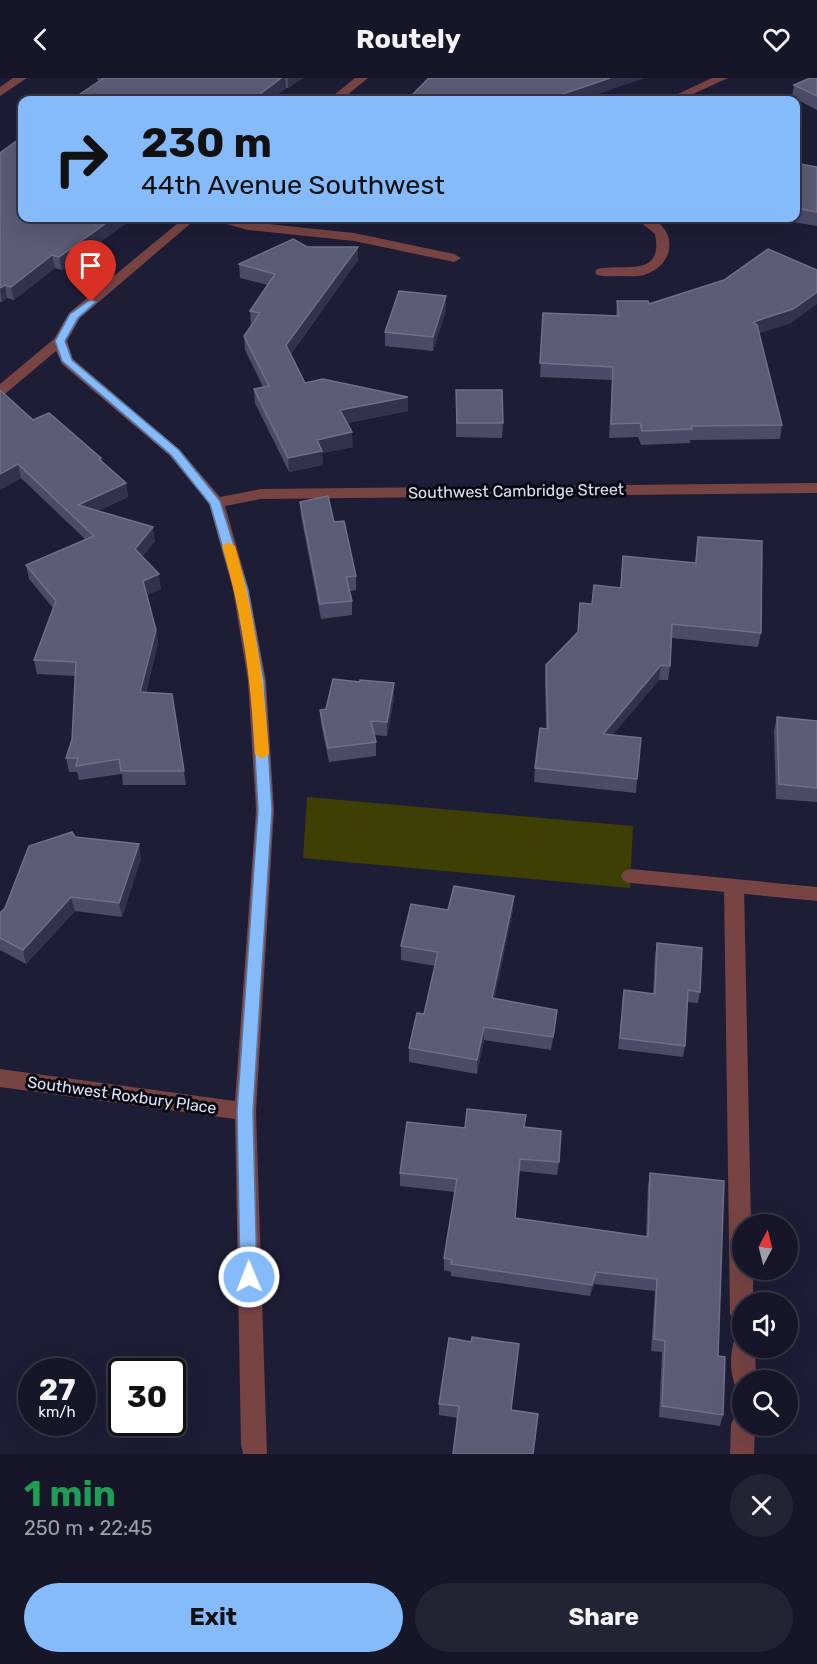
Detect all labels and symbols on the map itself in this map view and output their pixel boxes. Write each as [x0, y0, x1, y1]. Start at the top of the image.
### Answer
pin [65, 240, 116, 302]
street label: Southwest Cambridge Street [408, 480, 624, 502]
street label: Southwest Roxbury Place [26, 1072, 218, 1118]
north arrow [732, 1214, 798, 1280]
position arrow [217, 1245, 281, 1309]
speed limit sign: 30 [108, 1358, 186, 1436]

